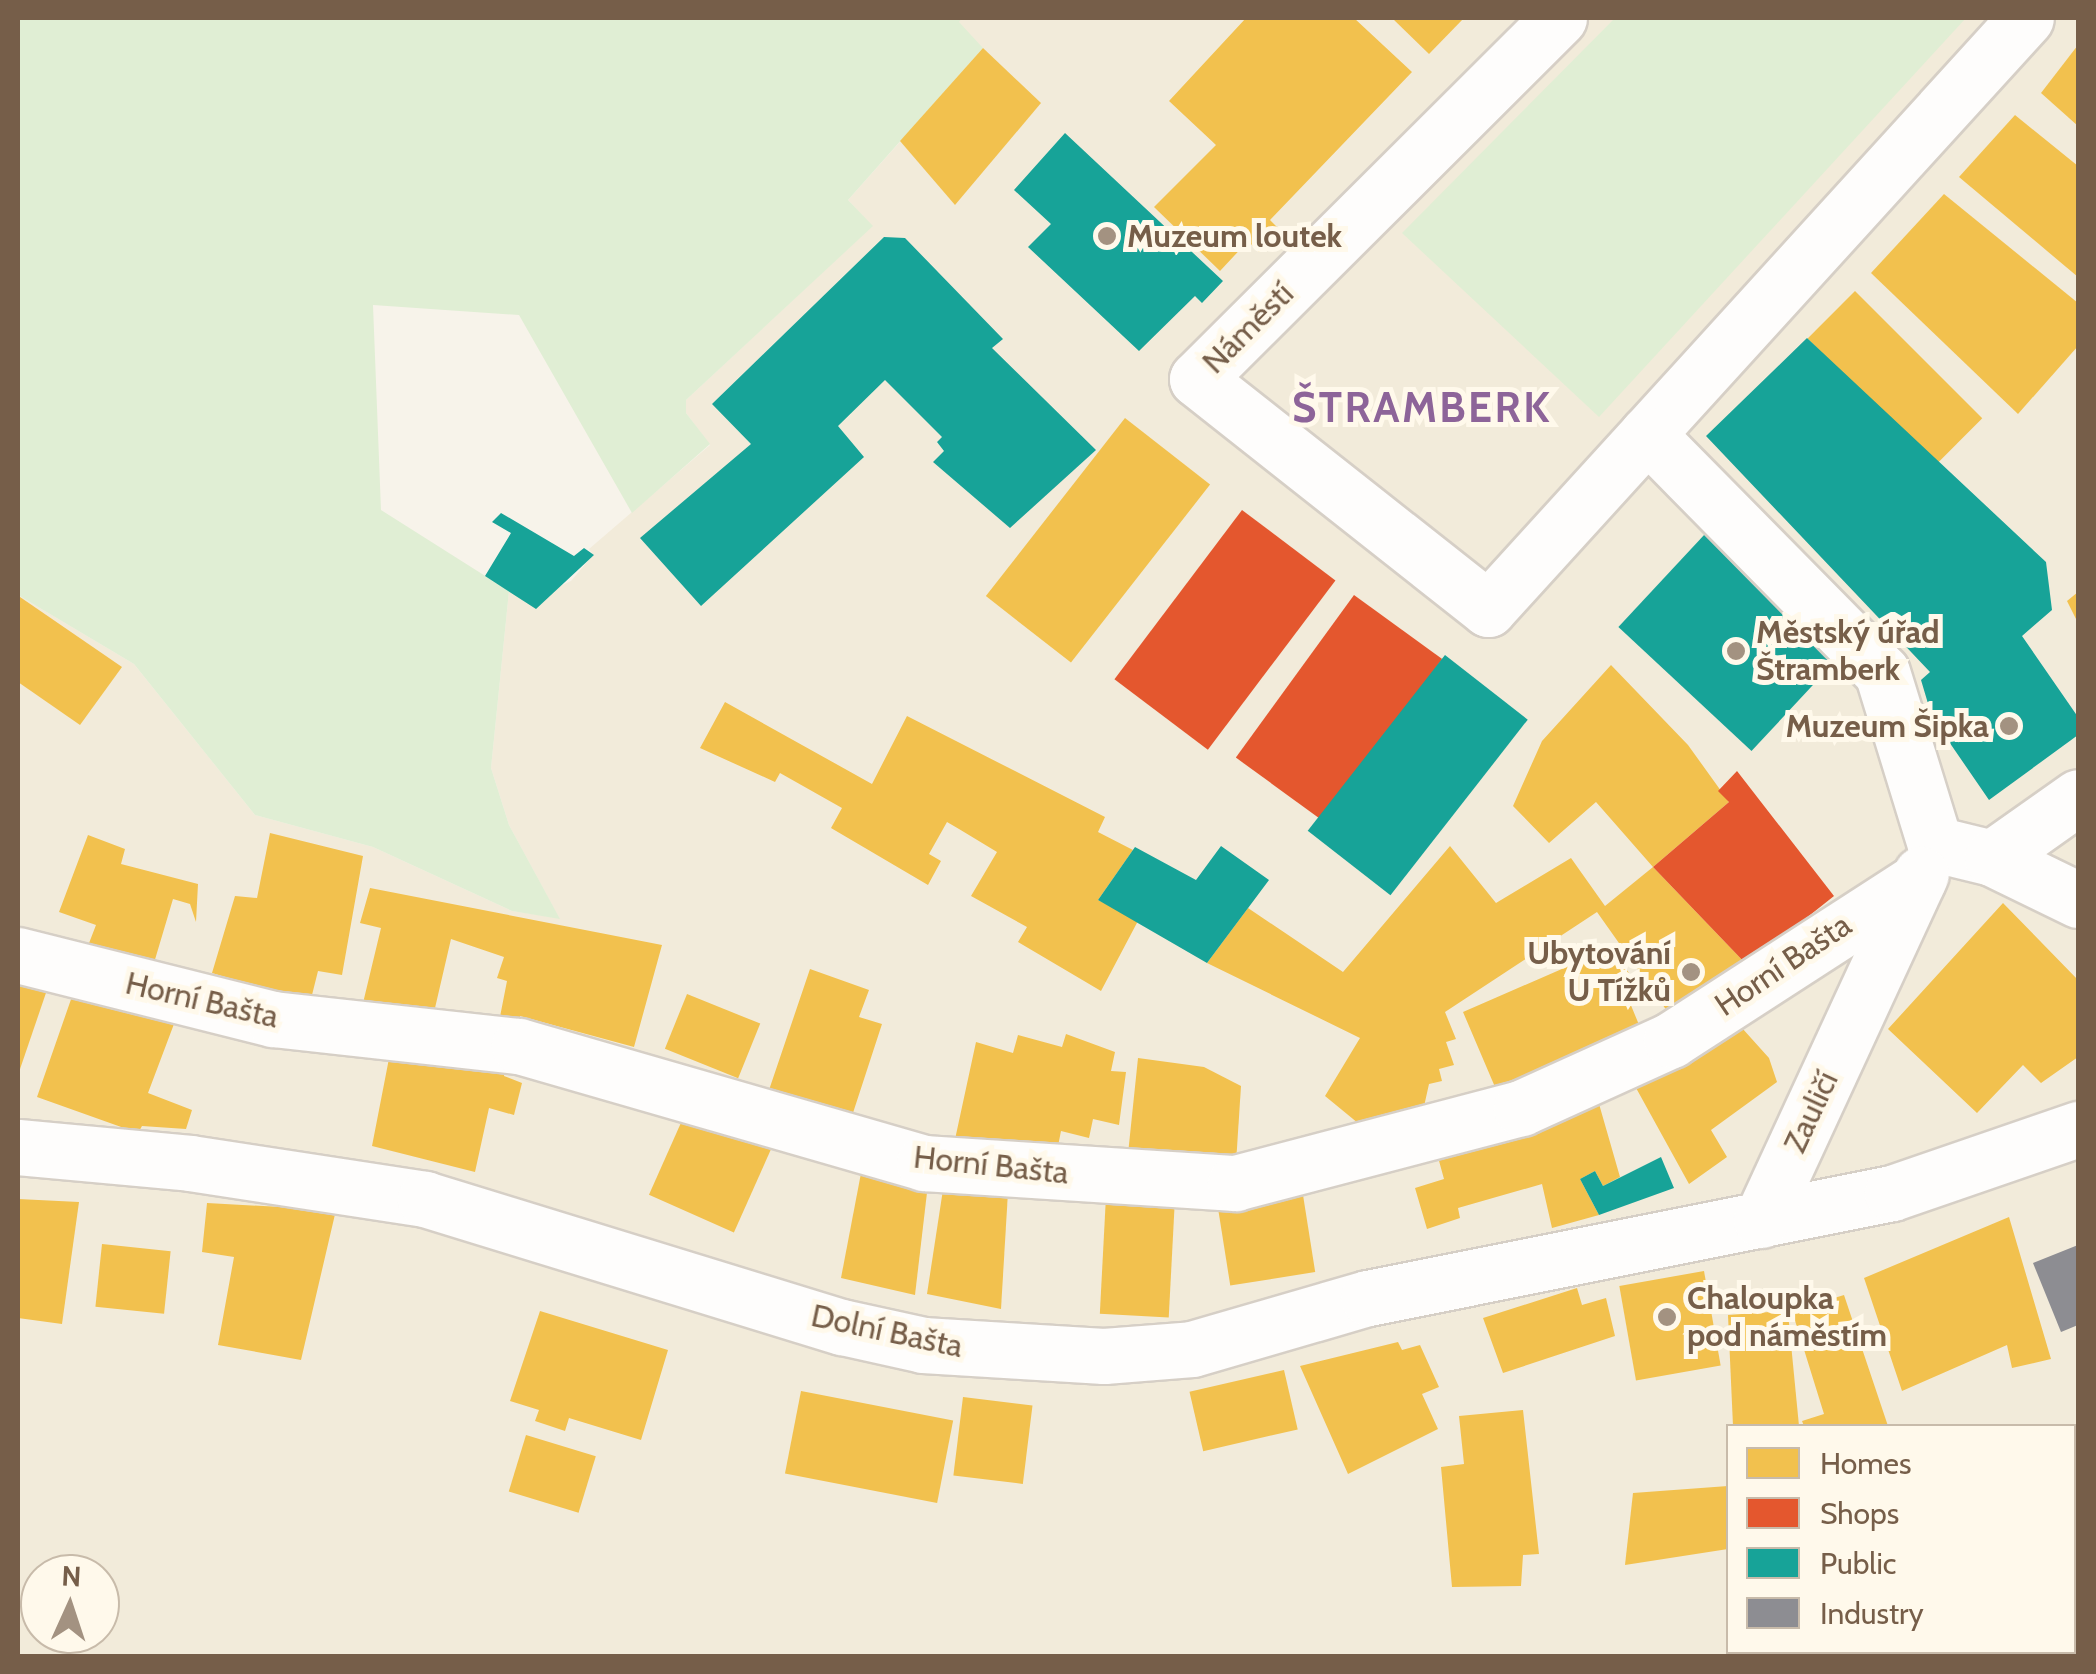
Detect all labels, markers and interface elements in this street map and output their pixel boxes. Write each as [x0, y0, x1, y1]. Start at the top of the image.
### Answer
place label: Muzeum loutek [1127, 217, 1342, 255]
marker: Muzeum loutek [1096, 225, 1118, 247]
street label: Náměstí [1195, 275, 1301, 381]
district label: ŠTRAMBERK [1292, 382, 1552, 432]
place label: Městský úřad Štramberk [1756, 614, 1940, 689]
marker: Městský úřad Štramberk [1725, 640, 1747, 662]
place label: Muzeum Šipka [1785, 707, 1989, 745]
marker: Muzeum Šipka [1998, 715, 2020, 737]
street label: Horní Bašta [1708, 906, 1858, 1024]
place label: Ubytování U Tížků [1527, 935, 1671, 1010]
marker: Ubytování U Tížků [1680, 961, 1702, 983]
street label: Horní Bašta [122, 964, 282, 1036]
street label: Zauličí [1776, 1065, 1846, 1159]
street label: Horní Bašta [912, 1138, 1070, 1192]
place label: Chaloupka pod náměstím [1687, 1280, 1887, 1355]
street label: Dolní Bašta [808, 1296, 966, 1366]
marker: Chaloupka pod náměstím [1656, 1306, 1678, 1328]
legend [1726, 1424, 2076, 1654]
text: Homes [1820, 1445, 1911, 1482]
text: Shops [1820, 1495, 1899, 1532]
text: Public [1820, 1545, 1896, 1582]
north arrow [20, 1554, 120, 1654]
text: N [61, 1559, 82, 1594]
text: Industry [1820, 1595, 1924, 1632]

